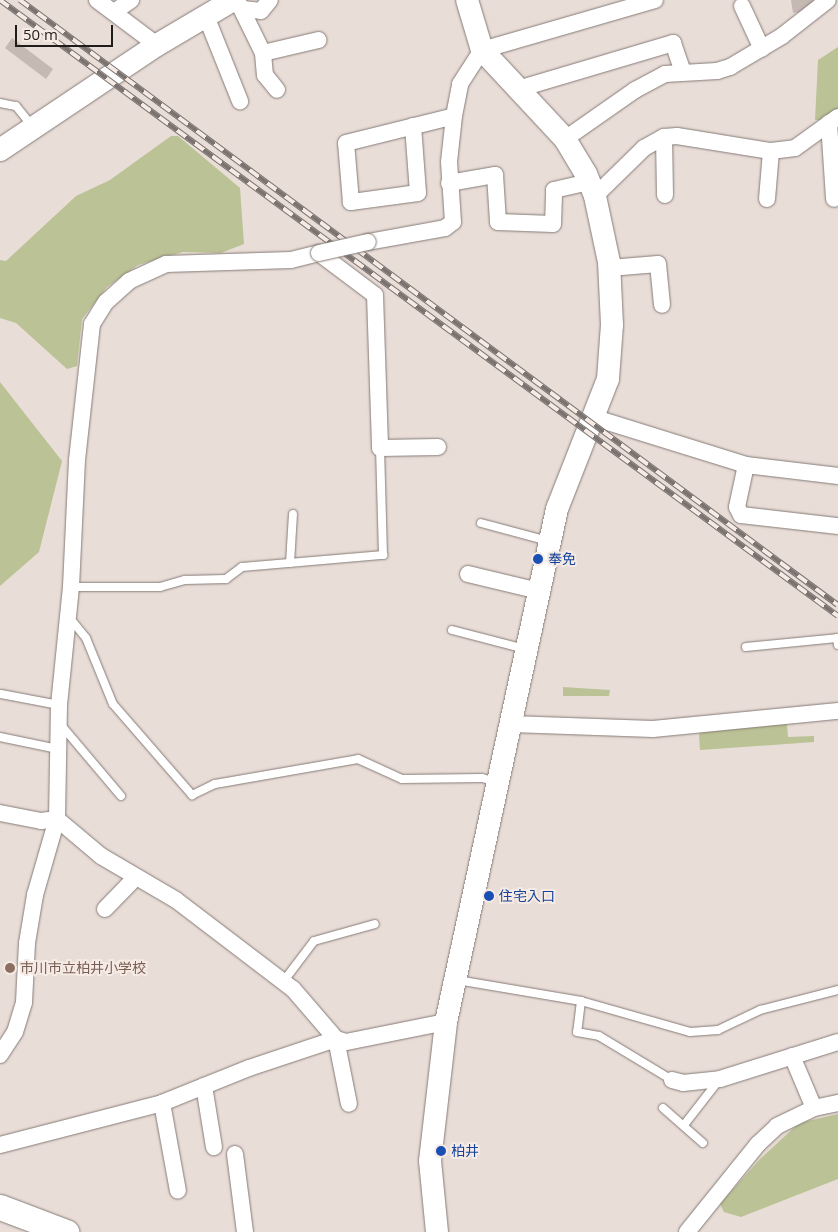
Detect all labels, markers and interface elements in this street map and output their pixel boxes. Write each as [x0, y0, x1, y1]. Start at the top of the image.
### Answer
scale bar [18, 15, 115, 47]
text: 50 m [23, 24, 58, 44]
place label: 奉免 [548, 551, 576, 567]
marker: 奉免 [532, 553, 544, 565]
place label: 住宅入口 [499, 888, 555, 904]
marker: 住宅入口 [483, 890, 495, 902]
place label: 市川市立柏井小学校 [20, 960, 146, 976]
marker: 市川市立柏井小学校 [4, 962, 16, 974]
place label: 柏井 [451, 1143, 479, 1159]
marker: 柏井 [435, 1145, 447, 1157]

